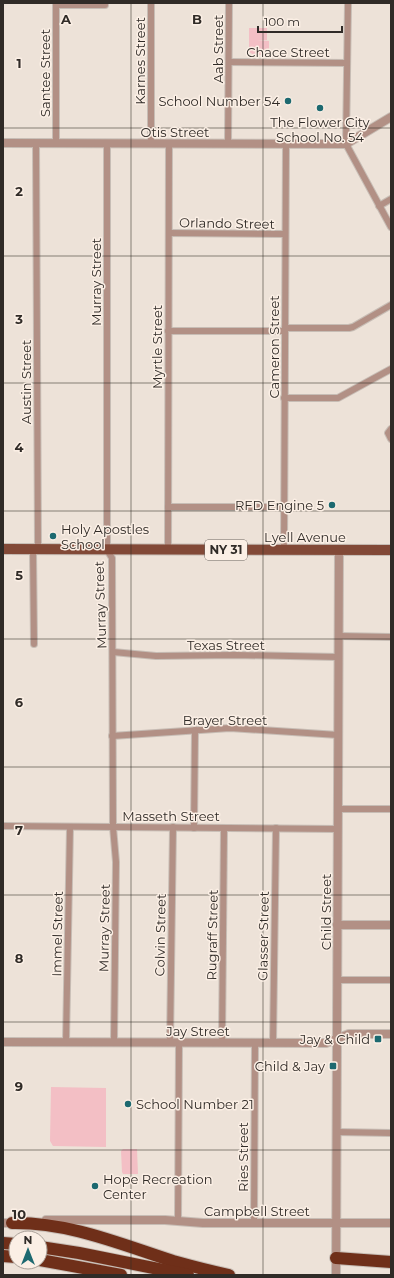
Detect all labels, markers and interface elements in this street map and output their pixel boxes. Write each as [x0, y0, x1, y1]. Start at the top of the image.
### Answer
scale bar [258, 8, 342, 34]
text: A [60, 11, 72, 27]
text: B [192, 11, 202, 27]
text: 100 m [264, 14, 300, 29]
street label: Aab Street [210, 15, 226, 83]
street label: Karnes Street [132, 17, 148, 105]
street label: Santee Street [37, 29, 53, 117]
street label: Chace Street [246, 44, 330, 60]
text: 1 [16, 55, 22, 71]
place label: School Number 54 [158, 93, 280, 109]
marker: School Number 54 [283, 96, 293, 106]
marker: The Flower City School No. 54 [315, 103, 325, 113]
place label: The Flower City School No. 54 [270, 114, 371, 145]
street label: Otis Street [141, 124, 209, 140]
text: 2 [15, 183, 23, 199]
street label: Orlando Street [179, 214, 275, 232]
street label: Murray Street [88, 238, 104, 326]
street label: Cameron Street [266, 295, 282, 399]
street label: Myrtle Street [149, 305, 165, 389]
text: 3 [14, 311, 23, 327]
street label: Austin Street [18, 340, 34, 424]
text: 4 [15, 439, 24, 455]
place label: RFD Engine 5 [235, 497, 324, 513]
marker: RFD Engine 5 [327, 500, 337, 510]
place label: Holy Apostles School [61, 521, 149, 552]
street label: Lyell Avenue [264, 529, 346, 545]
marker: Holy Apostles School [48, 531, 58, 541]
road number: NY 31 [205, 540, 247, 560]
street label: Murray Street [90, 561, 110, 649]
text: 5 [15, 567, 23, 583]
street label: Texas Street [187, 637, 265, 653]
text: 6 [15, 694, 24, 710]
street label: Brayer Street [183, 712, 267, 728]
street label: Masseth Street [122, 808, 220, 824]
text: 7 [15, 822, 23, 838]
street label: Child Street [318, 874, 334, 950]
street label: Murray Street [95, 884, 113, 972]
street label: Rugraff Street [203, 889, 221, 981]
street label: Immel Street [48, 891, 66, 977]
street label: Glasser Street [254, 891, 272, 981]
street label: Colvin Street [151, 894, 169, 976]
text: 8 [15, 950, 24, 966]
street label: Jay Street [165, 1023, 230, 1039]
place label: Jay & Child [299, 1031, 370, 1047]
marker: Jay & Child [373, 1034, 383, 1044]
place label: Child & Jay [255, 1058, 326, 1074]
marker: Child & Jay [328, 1061, 338, 1071]
text: 9 [15, 1078, 23, 1094]
place label: School Number 21 [136, 1096, 254, 1112]
marker: School Number 21 [123, 1099, 133, 1109]
street label: Ries Street [235, 1122, 251, 1192]
place label: Hope Recreation Center [103, 1171, 212, 1202]
marker: Hope Recreation Center [90, 1181, 100, 1191]
street label: Campbell Street [204, 1203, 310, 1219]
text: 10 [12, 1206, 26, 1222]
north arrow [8, 1230, 48, 1270]
text: N [24, 1233, 32, 1247]

